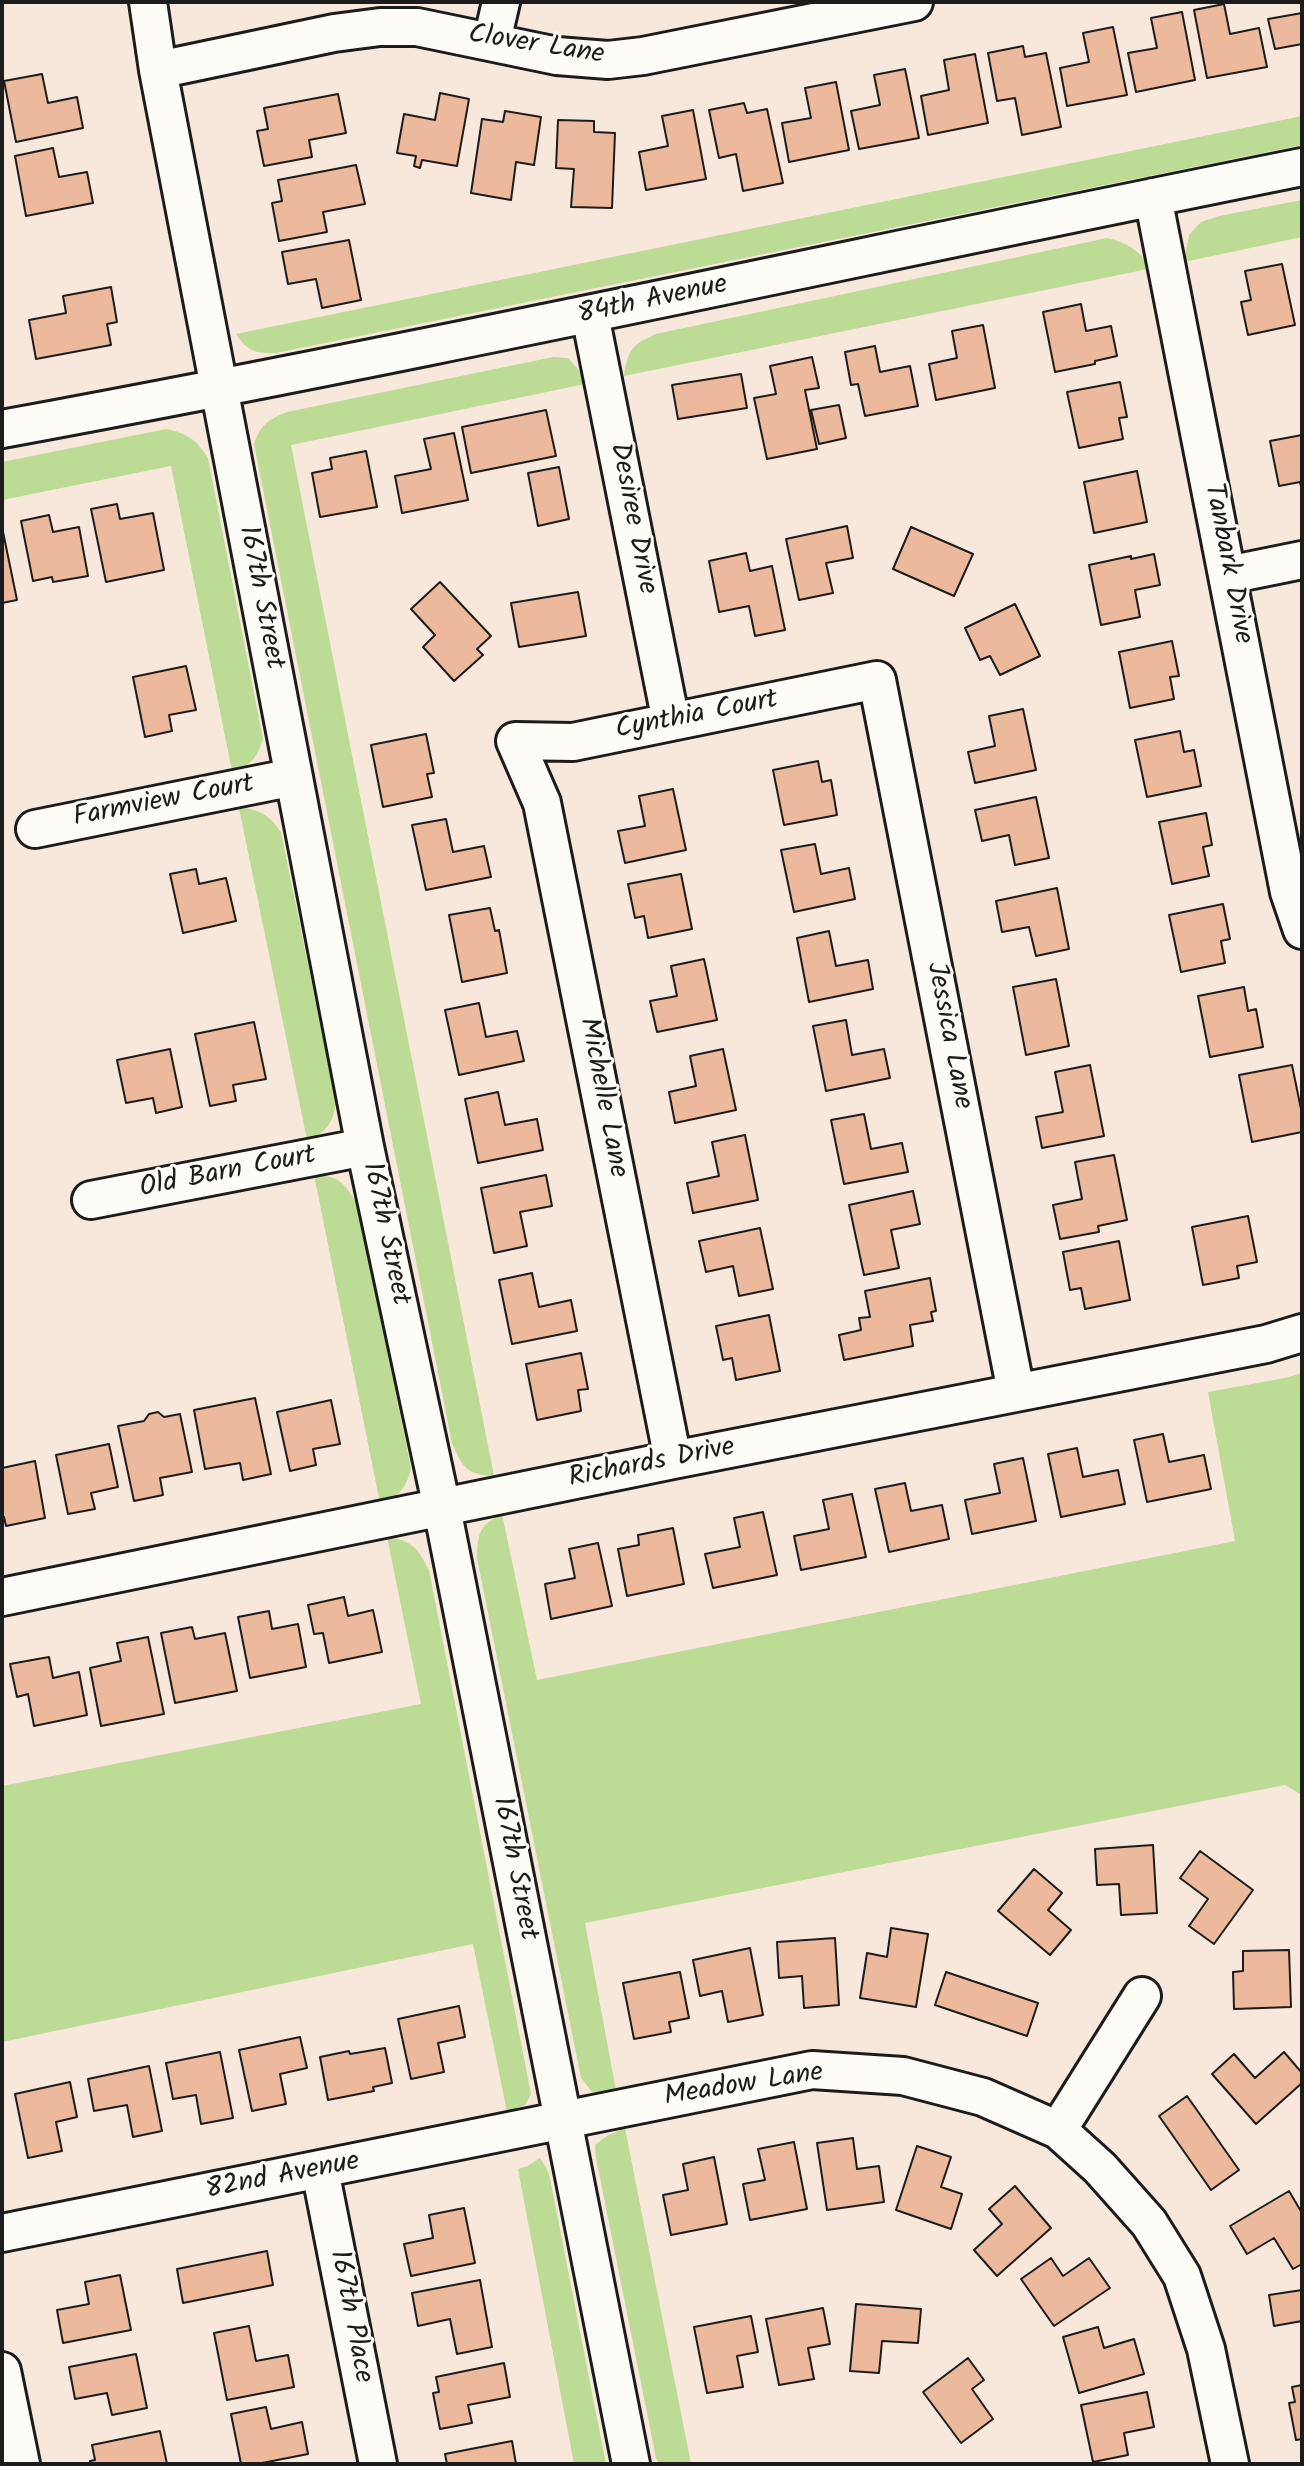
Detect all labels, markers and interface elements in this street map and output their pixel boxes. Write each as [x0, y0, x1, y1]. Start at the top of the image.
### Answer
street label: Clover Lane [466, 20, 606, 74]
street label: 84th Avenue [575, 270, 731, 334]
street label: Desiree Drive [600, 441, 662, 597]
street label: Tanbark Drive [1194, 481, 1258, 647]
street label: 167th Street [229, 523, 289, 673]
street label: Cynthia Court [613, 685, 781, 749]
street label: Farmview Court [71, 769, 257, 837]
street label: Jessica Lane [916, 960, 978, 1112]
street label: Michelle Lane [569, 1015, 633, 1181]
street label: Old Barn Court [137, 1140, 319, 1208]
street label: 167th Street [352, 1159, 416, 1309]
street label: Richards Drive [566, 1432, 738, 1498]
street label: 167th Street [483, 1794, 543, 1944]
street label: Meadow Lane [662, 2058, 826, 2116]
street label: 82nd Avenue [203, 2147, 363, 2209]
street label: 167th Place [320, 2248, 378, 2386]

